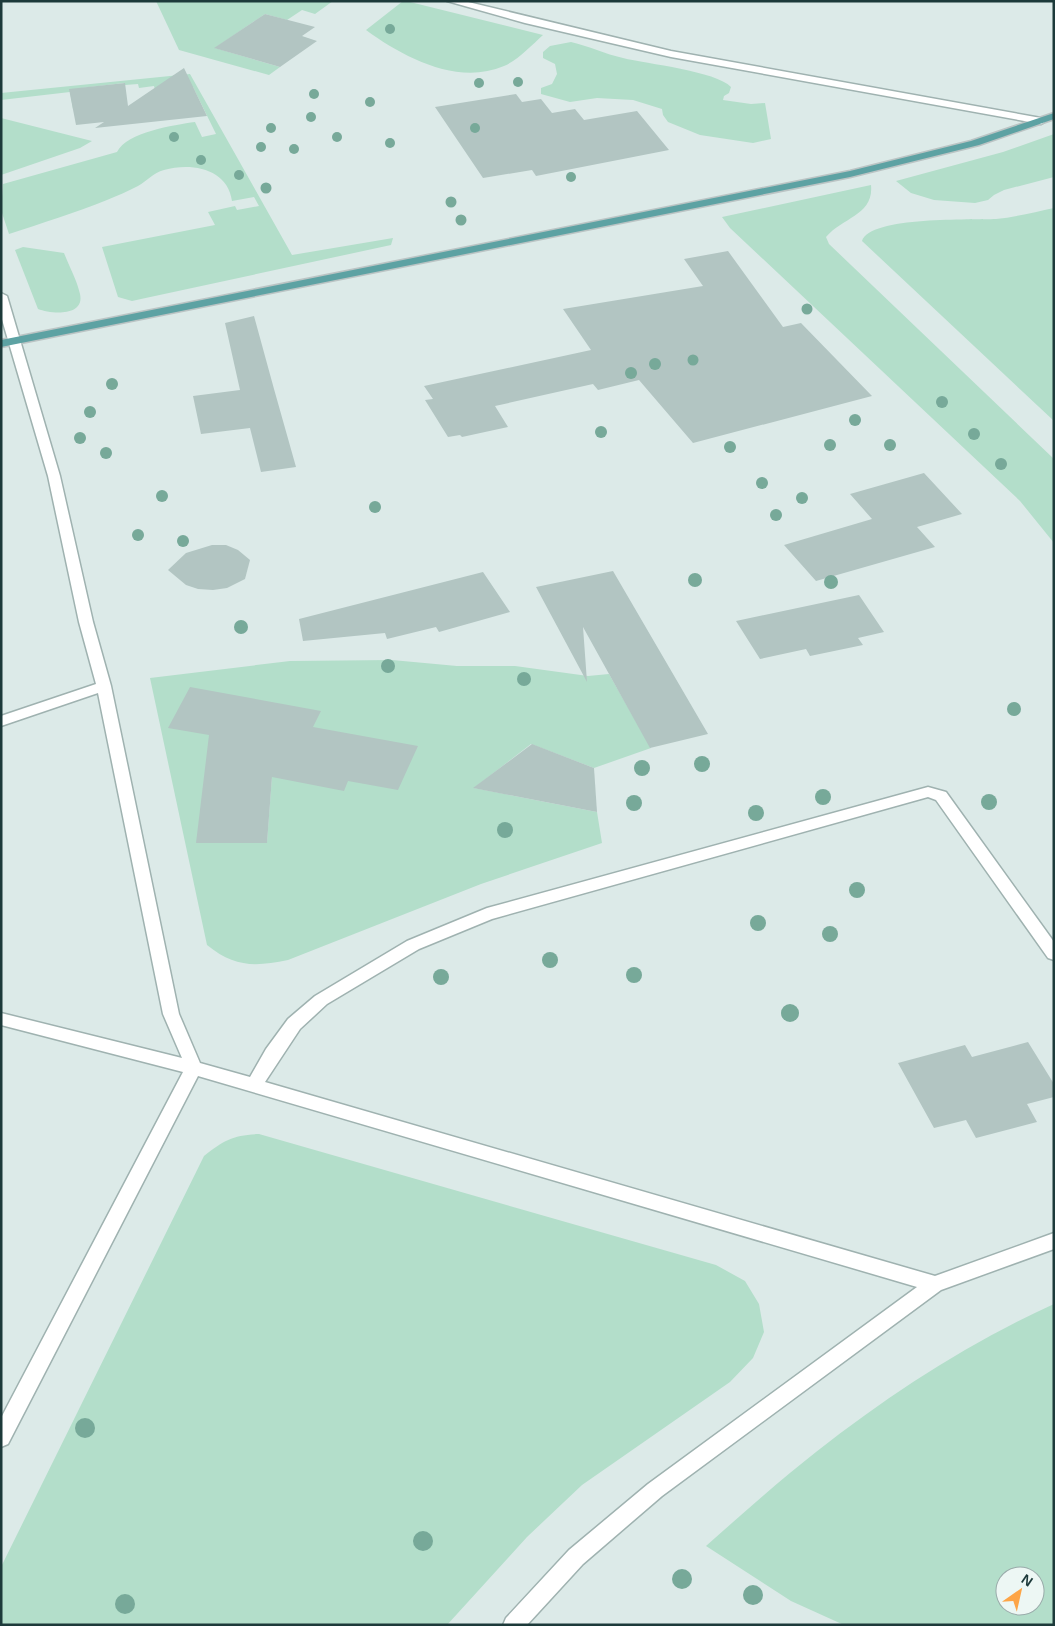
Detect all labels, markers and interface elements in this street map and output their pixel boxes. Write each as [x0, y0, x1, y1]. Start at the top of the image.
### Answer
north arrow [995, 1566, 1045, 1616]
text: N [1019, 1571, 1036, 1590]

